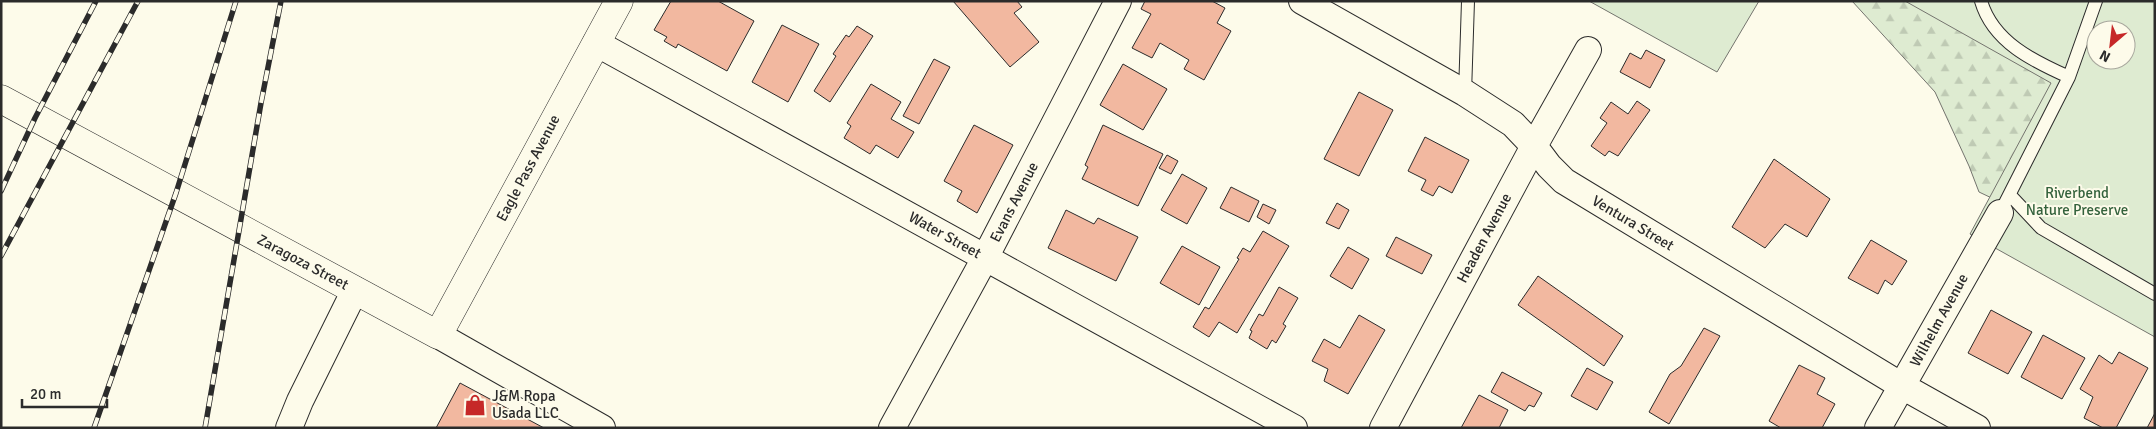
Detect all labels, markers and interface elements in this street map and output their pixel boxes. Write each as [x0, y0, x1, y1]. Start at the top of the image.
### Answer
north arrow [2086, 20, 2136, 70]
text: N [2097, 46, 2113, 66]
street label: Eagle Pass Avenue [492, 112, 564, 224]
street label: Evans Avenue [986, 159, 1042, 245]
park label: Riverbend Nature Preserve [2026, 184, 2128, 219]
street label: Headen Avenue [1453, 190, 1515, 286]
street label: Ventura Street [1589, 191, 1677, 255]
street label: Water Street [906, 208, 984, 262]
street label: Zaragoza Street [254, 230, 352, 294]
street label: Wilhelm Avenue [1906, 270, 1972, 370]
scale bar [22, 376, 108, 408]
text: 20 m [30, 385, 61, 403]
place label: J&M Ropa Usada LLC [492, 387, 559, 422]
shop icon: J&M Ropa Usada LLC [462, 392, 488, 418]

